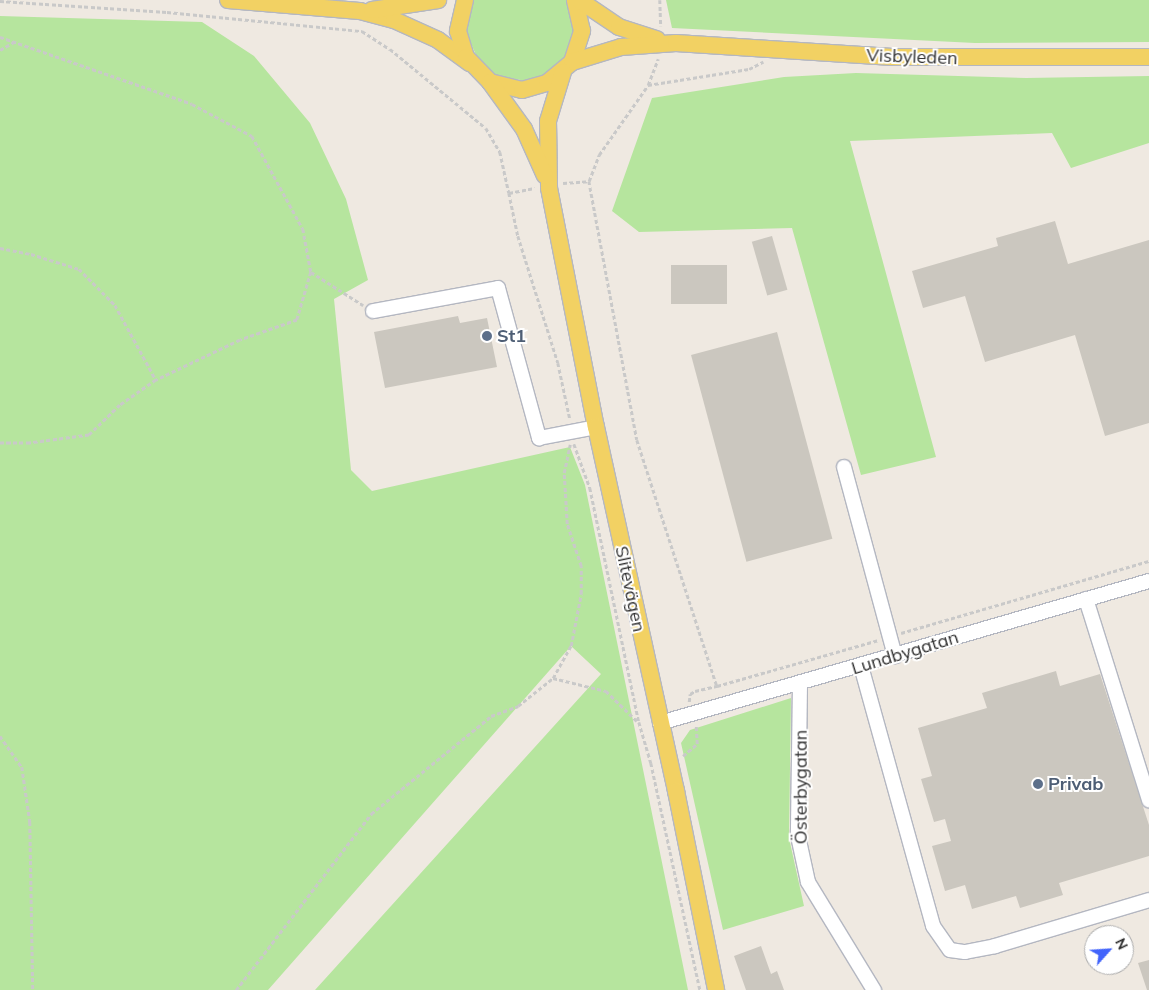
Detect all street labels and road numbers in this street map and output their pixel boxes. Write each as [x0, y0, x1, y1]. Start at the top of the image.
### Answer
street label: Visbyleden [866, 45, 958, 69]
street label: Slitevägen [610, 544, 650, 634]
street label: Lundbygatan [849, 626, 961, 680]
street label: Österbygatan [790, 730, 812, 844]

